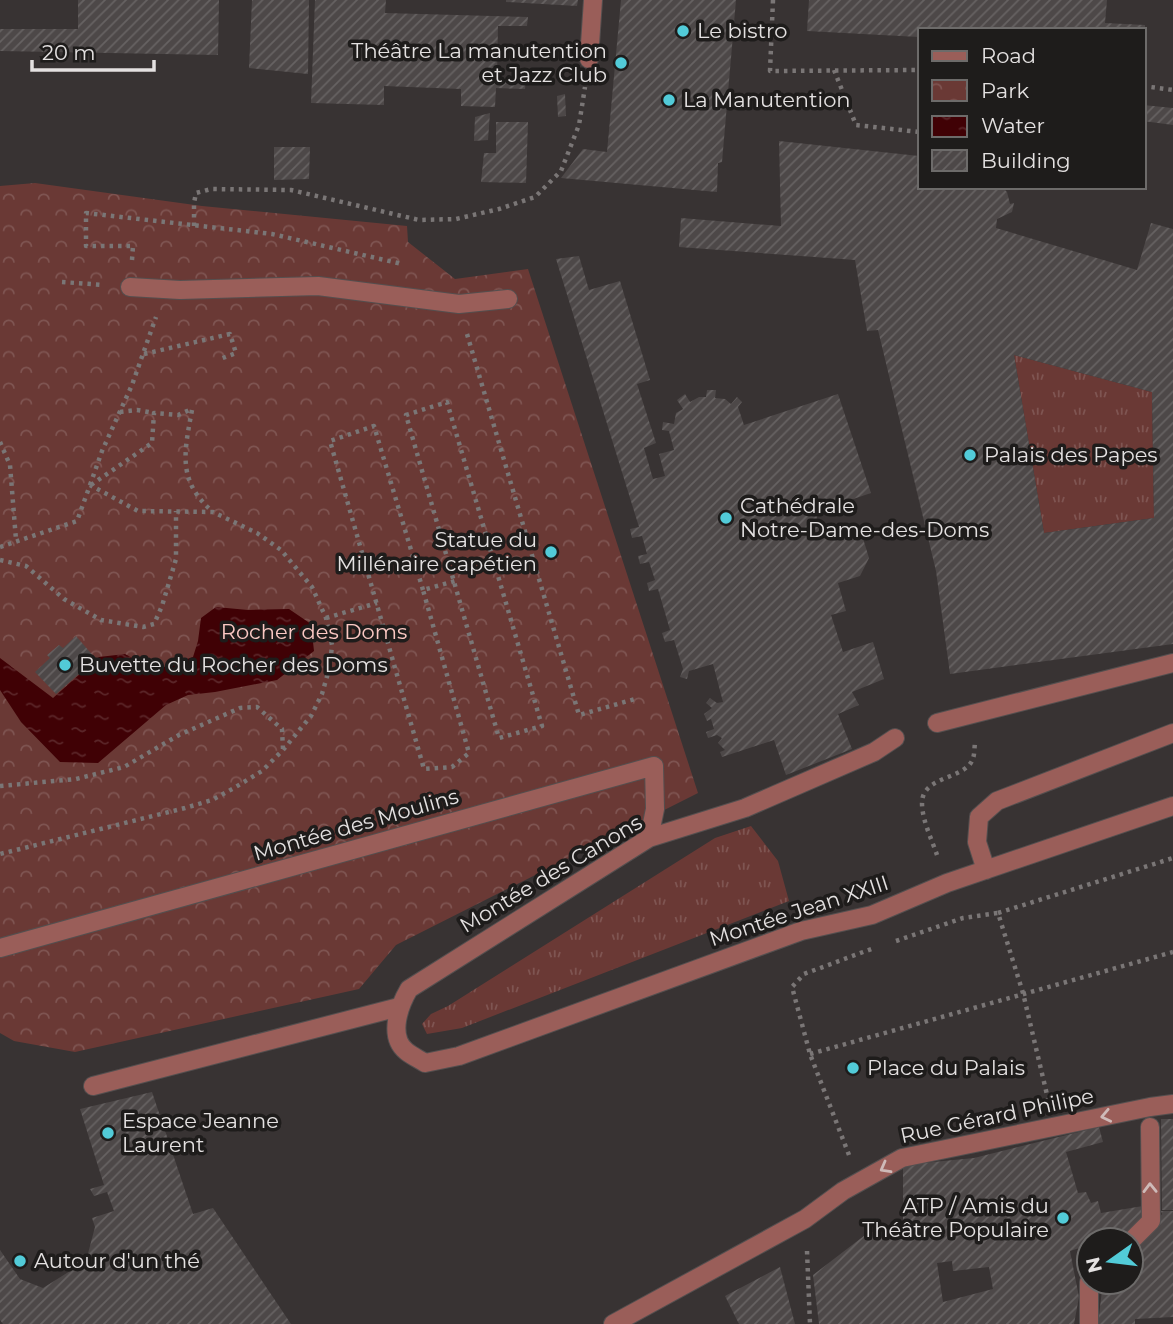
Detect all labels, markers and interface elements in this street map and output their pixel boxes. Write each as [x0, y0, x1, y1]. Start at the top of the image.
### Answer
place label: Le bistro [697, 18, 787, 43]
marker: Le bistro [675, 23, 691, 39]
scale bar [32, 28, 154, 72]
legend [918, 28, 1145, 189]
place label: Théâtre La manutention et Jazz Club [351, 38, 607, 87]
text: 20 m [42, 40, 96, 65]
text: Road [981, 43, 1036, 68]
marker: Théâtre La manutention et Jazz Club [613, 55, 629, 71]
text: Park [981, 78, 1029, 103]
place label: La Manutention [683, 87, 851, 112]
marker: La Manutention [661, 92, 677, 108]
text: Water [981, 113, 1045, 138]
text: Building [981, 148, 1071, 173]
place label: Palais des Papes [984, 442, 1158, 467]
marker: Palais des Papes [962, 447, 978, 463]
place label: Cathédrale Notre-Dame-des-Doms [740, 493, 989, 542]
marker: Cathédrale Notre-Dame-des-Doms [718, 510, 734, 526]
place label: Statue du Millénaire capétien [337, 527, 537, 576]
marker: Statue du Millénaire capétien [543, 544, 559, 560]
park label: Rocher des Doms [221, 619, 407, 644]
place label: Buvette du Rocher des Doms [79, 652, 388, 677]
marker: Buvette du Rocher des Doms [57, 657, 73, 673]
street label: Montée des Moulins [250, 783, 461, 866]
street label: Montée des Canons [455, 809, 646, 938]
street label: Montée Jean XXIII [706, 870, 892, 951]
place label: Place du Palais [867, 1055, 1025, 1080]
marker: Place du Palais [845, 1060, 861, 1076]
street label: Rue Gérard Philipe [898, 1083, 1096, 1148]
place label: Espace Jeanne Laurent [122, 1108, 279, 1157]
one-way arrow [1100, 1108, 1112, 1123]
marker: Espace Jeanne Laurent [100, 1125, 116, 1141]
one-way arrow [880, 1159, 892, 1173]
one-way arrow [1142, 1183, 1158, 1193]
place label: ATP / Amis du Théâtre Populaire [862, 1193, 1049, 1242]
marker: ATP / Amis du Théâtre Populaire [1055, 1210, 1071, 1226]
north arrow [1075, 1226, 1145, 1296]
place label: Autour d'un thé [34, 1248, 200, 1273]
marker: Autour d'un thé [12, 1253, 28, 1269]
text: N [1081, 1255, 1107, 1275]

